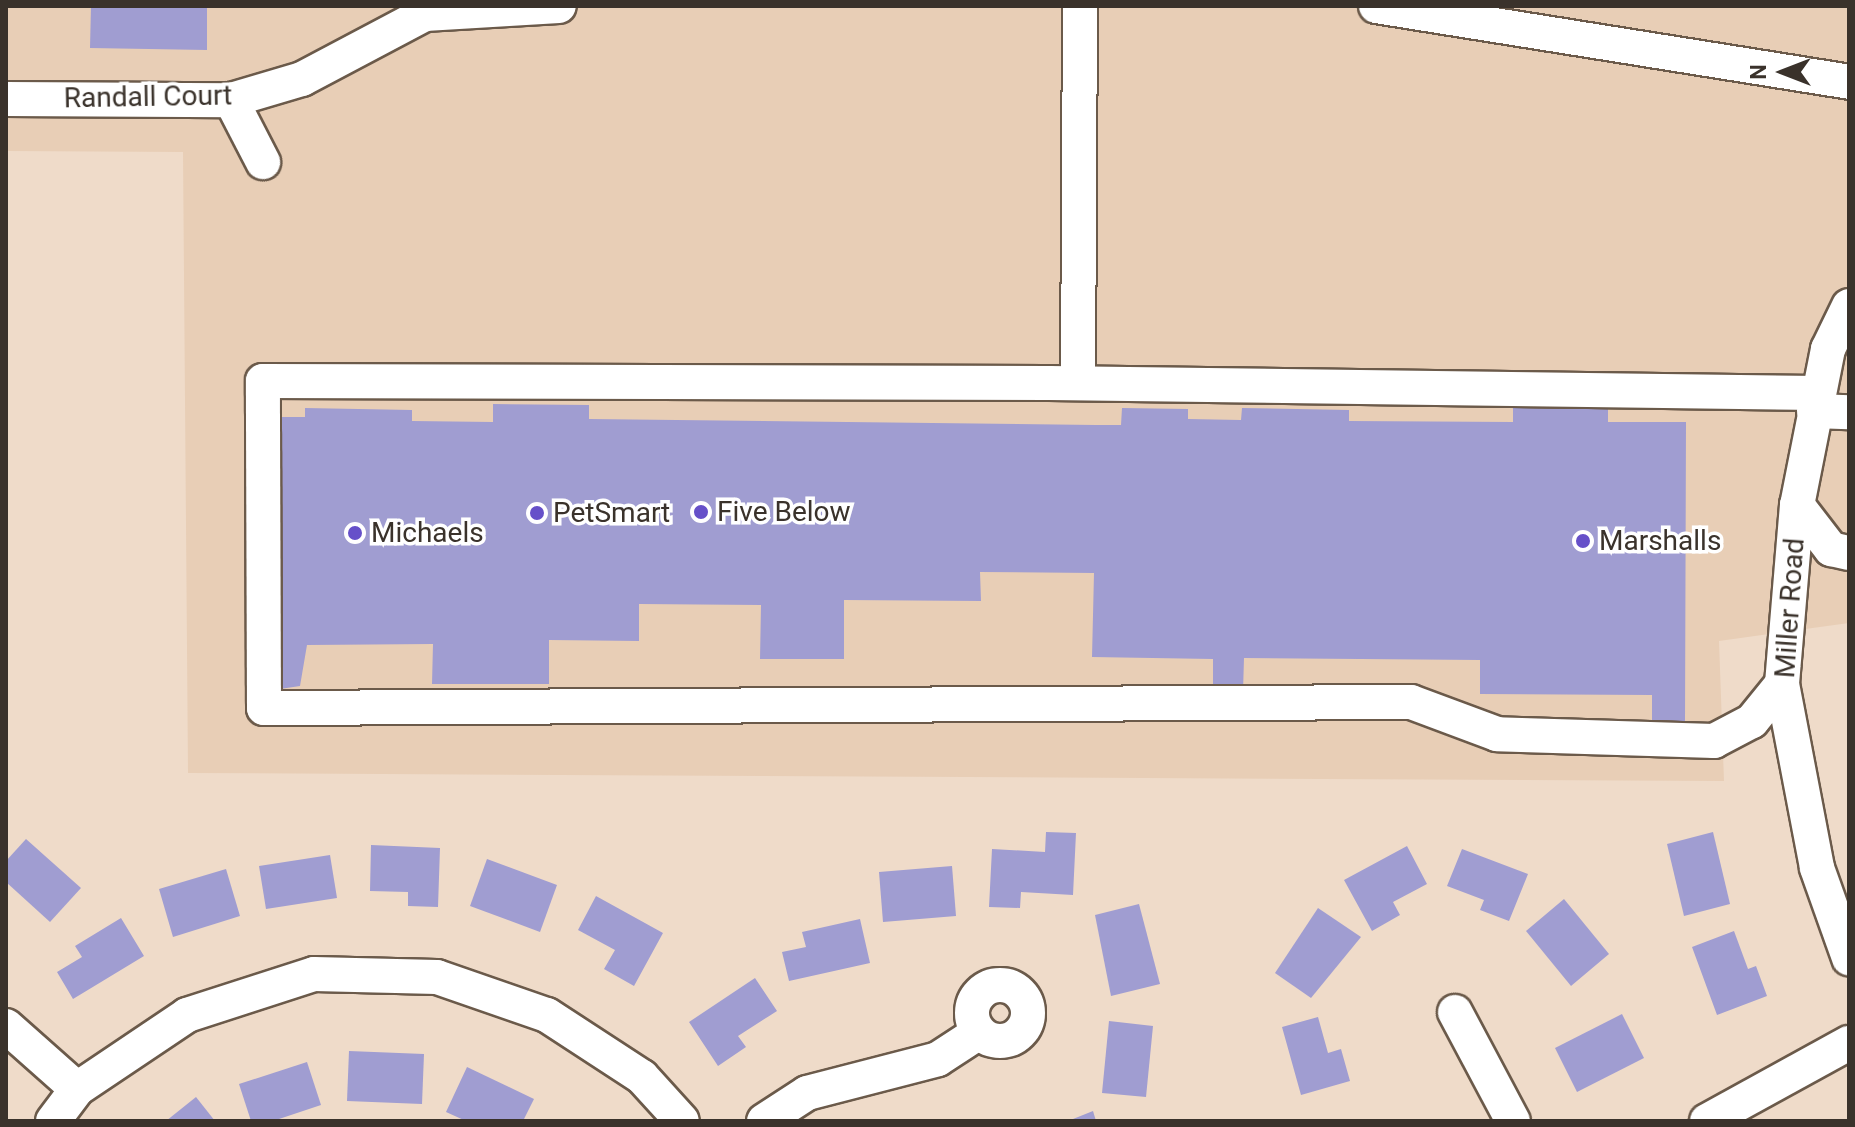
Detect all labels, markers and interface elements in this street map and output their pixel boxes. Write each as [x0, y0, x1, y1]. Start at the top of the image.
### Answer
north arrow [1743, 32, 1823, 112]
text: N [1746, 64, 1771, 80]
street label: Randall Court [63, 79, 233, 115]
place label: Five Below [717, 495, 851, 529]
place label: PetSmart [553, 496, 670, 530]
marker: Five Below [692, 503, 710, 521]
marker: PetSmart [528, 504, 546, 522]
place label: Michaels [371, 516, 484, 550]
marker: Michaels [346, 524, 364, 542]
place label: Marshalls [1599, 524, 1721, 558]
marker: Marshalls [1574, 532, 1592, 550]
street label: Miller Road [1768, 537, 1812, 679]

